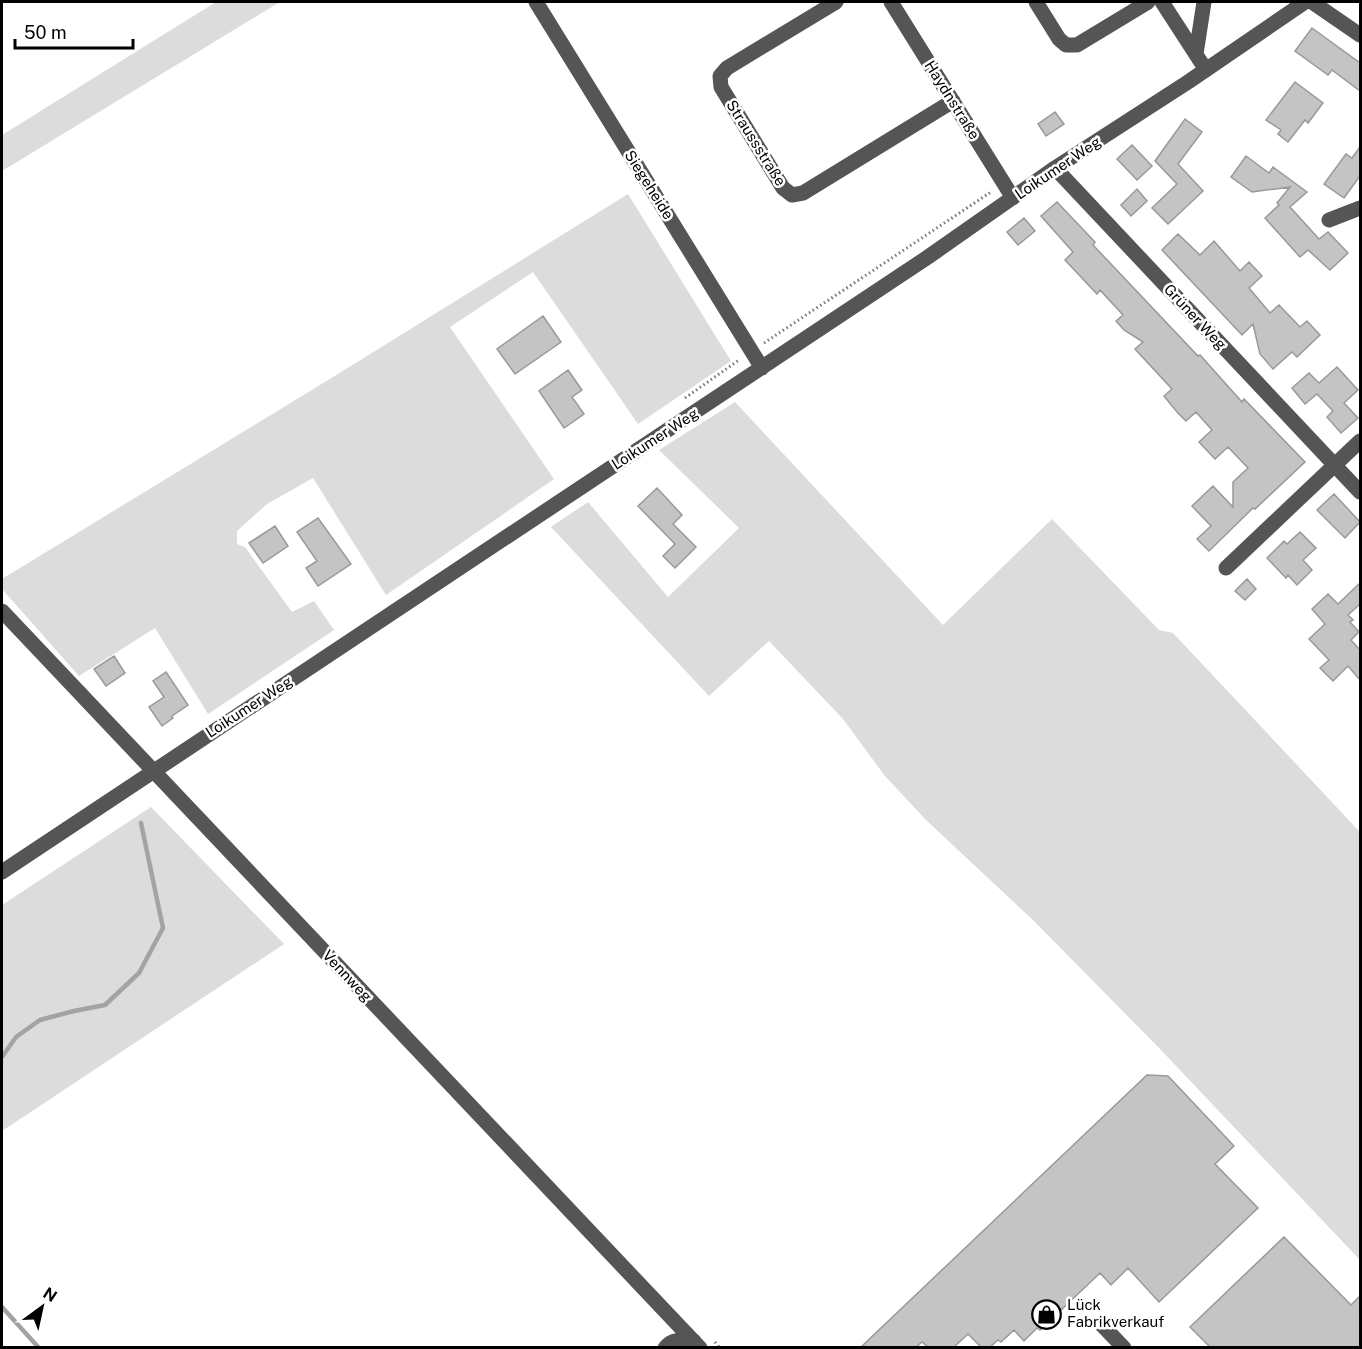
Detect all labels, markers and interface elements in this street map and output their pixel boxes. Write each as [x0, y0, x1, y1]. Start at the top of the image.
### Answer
scale bar [15, 12, 134, 50]
text: 50 m [24, 22, 67, 43]
street label: Haydnstraße [922, 57, 983, 142]
street label: Straussstraße [723, 97, 790, 189]
street label: Loikumer Weg [1012, 133, 1104, 203]
street label: Siegeheide [622, 147, 677, 222]
street label: Grüner Weg [1161, 280, 1230, 353]
street label: Loikumer Weg [608, 404, 701, 473]
street label: Loikumer Weg [202, 672, 295, 741]
street label: Vennweg [319, 946, 376, 1005]
north arrow [12, 1277, 72, 1337]
text: N [39, 1283, 60, 1306]
place label: Lück Fabrikverkauf [1067, 1296, 1164, 1330]
shop icon: Lück Fabrikverkauf [1030, 1298, 1062, 1330]

